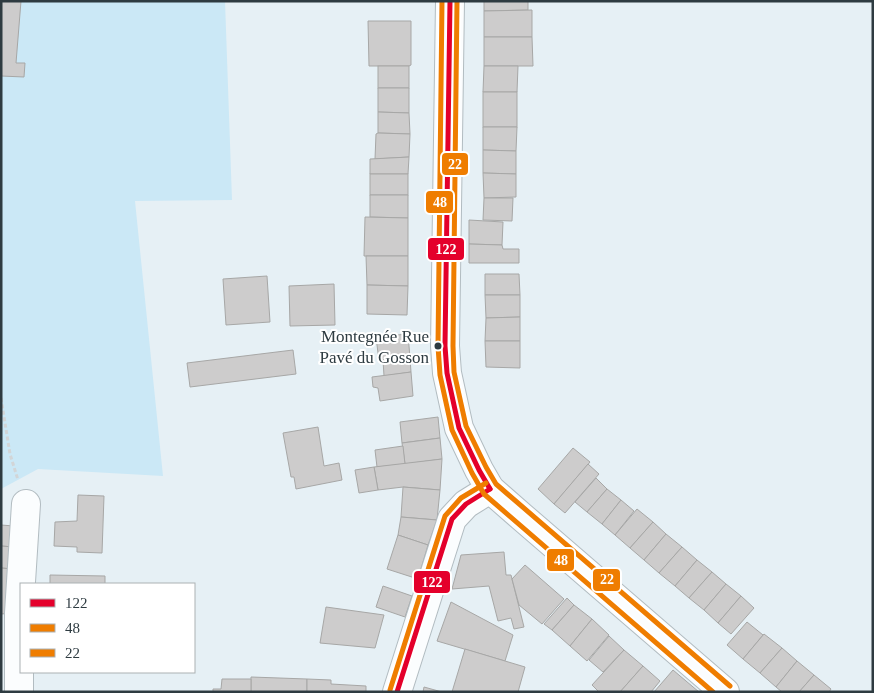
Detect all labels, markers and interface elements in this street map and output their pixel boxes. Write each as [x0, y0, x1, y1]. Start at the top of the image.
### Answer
line badge: 22 [441, 152, 469, 176]
text: 22 [448, 157, 462, 172]
line badge: 48 [425, 190, 454, 214]
text: 48 [433, 195, 447, 210]
line badge: 122 [427, 237, 465, 261]
text: 122 [436, 242, 457, 257]
place label: Montegnée Rue Pavé du Gosson [319, 327, 429, 367]
marker: Montegnée Rue Pavé du Gosson [433, 341, 443, 351]
line badge: 48 [546, 548, 575, 572]
text: 48 [554, 553, 568, 568]
line badge: 22 [592, 568, 621, 592]
line badge: 122 [413, 570, 451, 594]
text: 22 [600, 572, 614, 587]
text: 122 [422, 575, 443, 590]
legend [20, 583, 195, 673]
text: 122 [65, 595, 88, 611]
text: 48 [65, 620, 80, 636]
text: 22 [65, 645, 80, 661]

